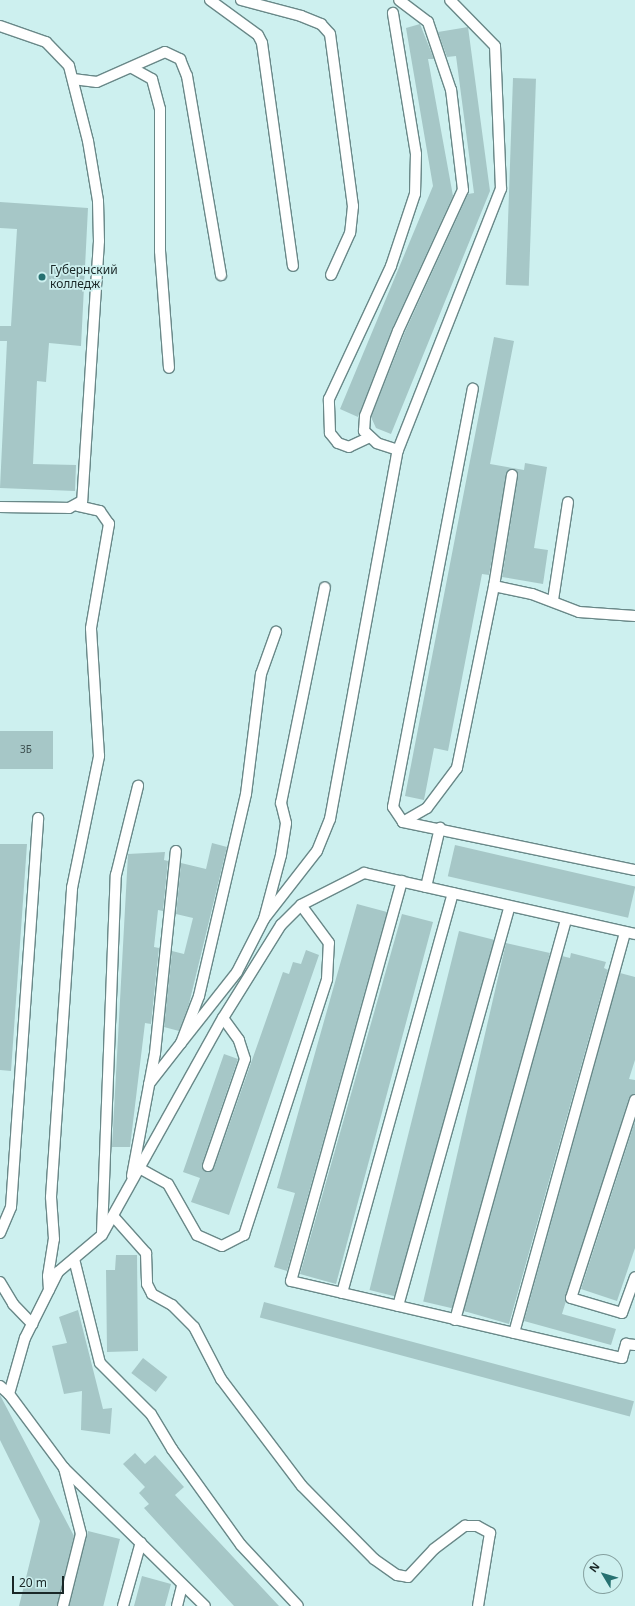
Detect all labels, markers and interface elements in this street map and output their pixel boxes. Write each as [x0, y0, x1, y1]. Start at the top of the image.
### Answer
place label: Губернский колледж [50, 263, 118, 291]
marker: Губернский колледж [37, 272, 47, 282]
house number: 3Б [20, 744, 32, 756]
north arrow [583, 1554, 623, 1594]
text: N [585, 1559, 603, 1575]
scale bar [14, 1568, 66, 1594]
text: 20 m [19, 1574, 47, 1591]

